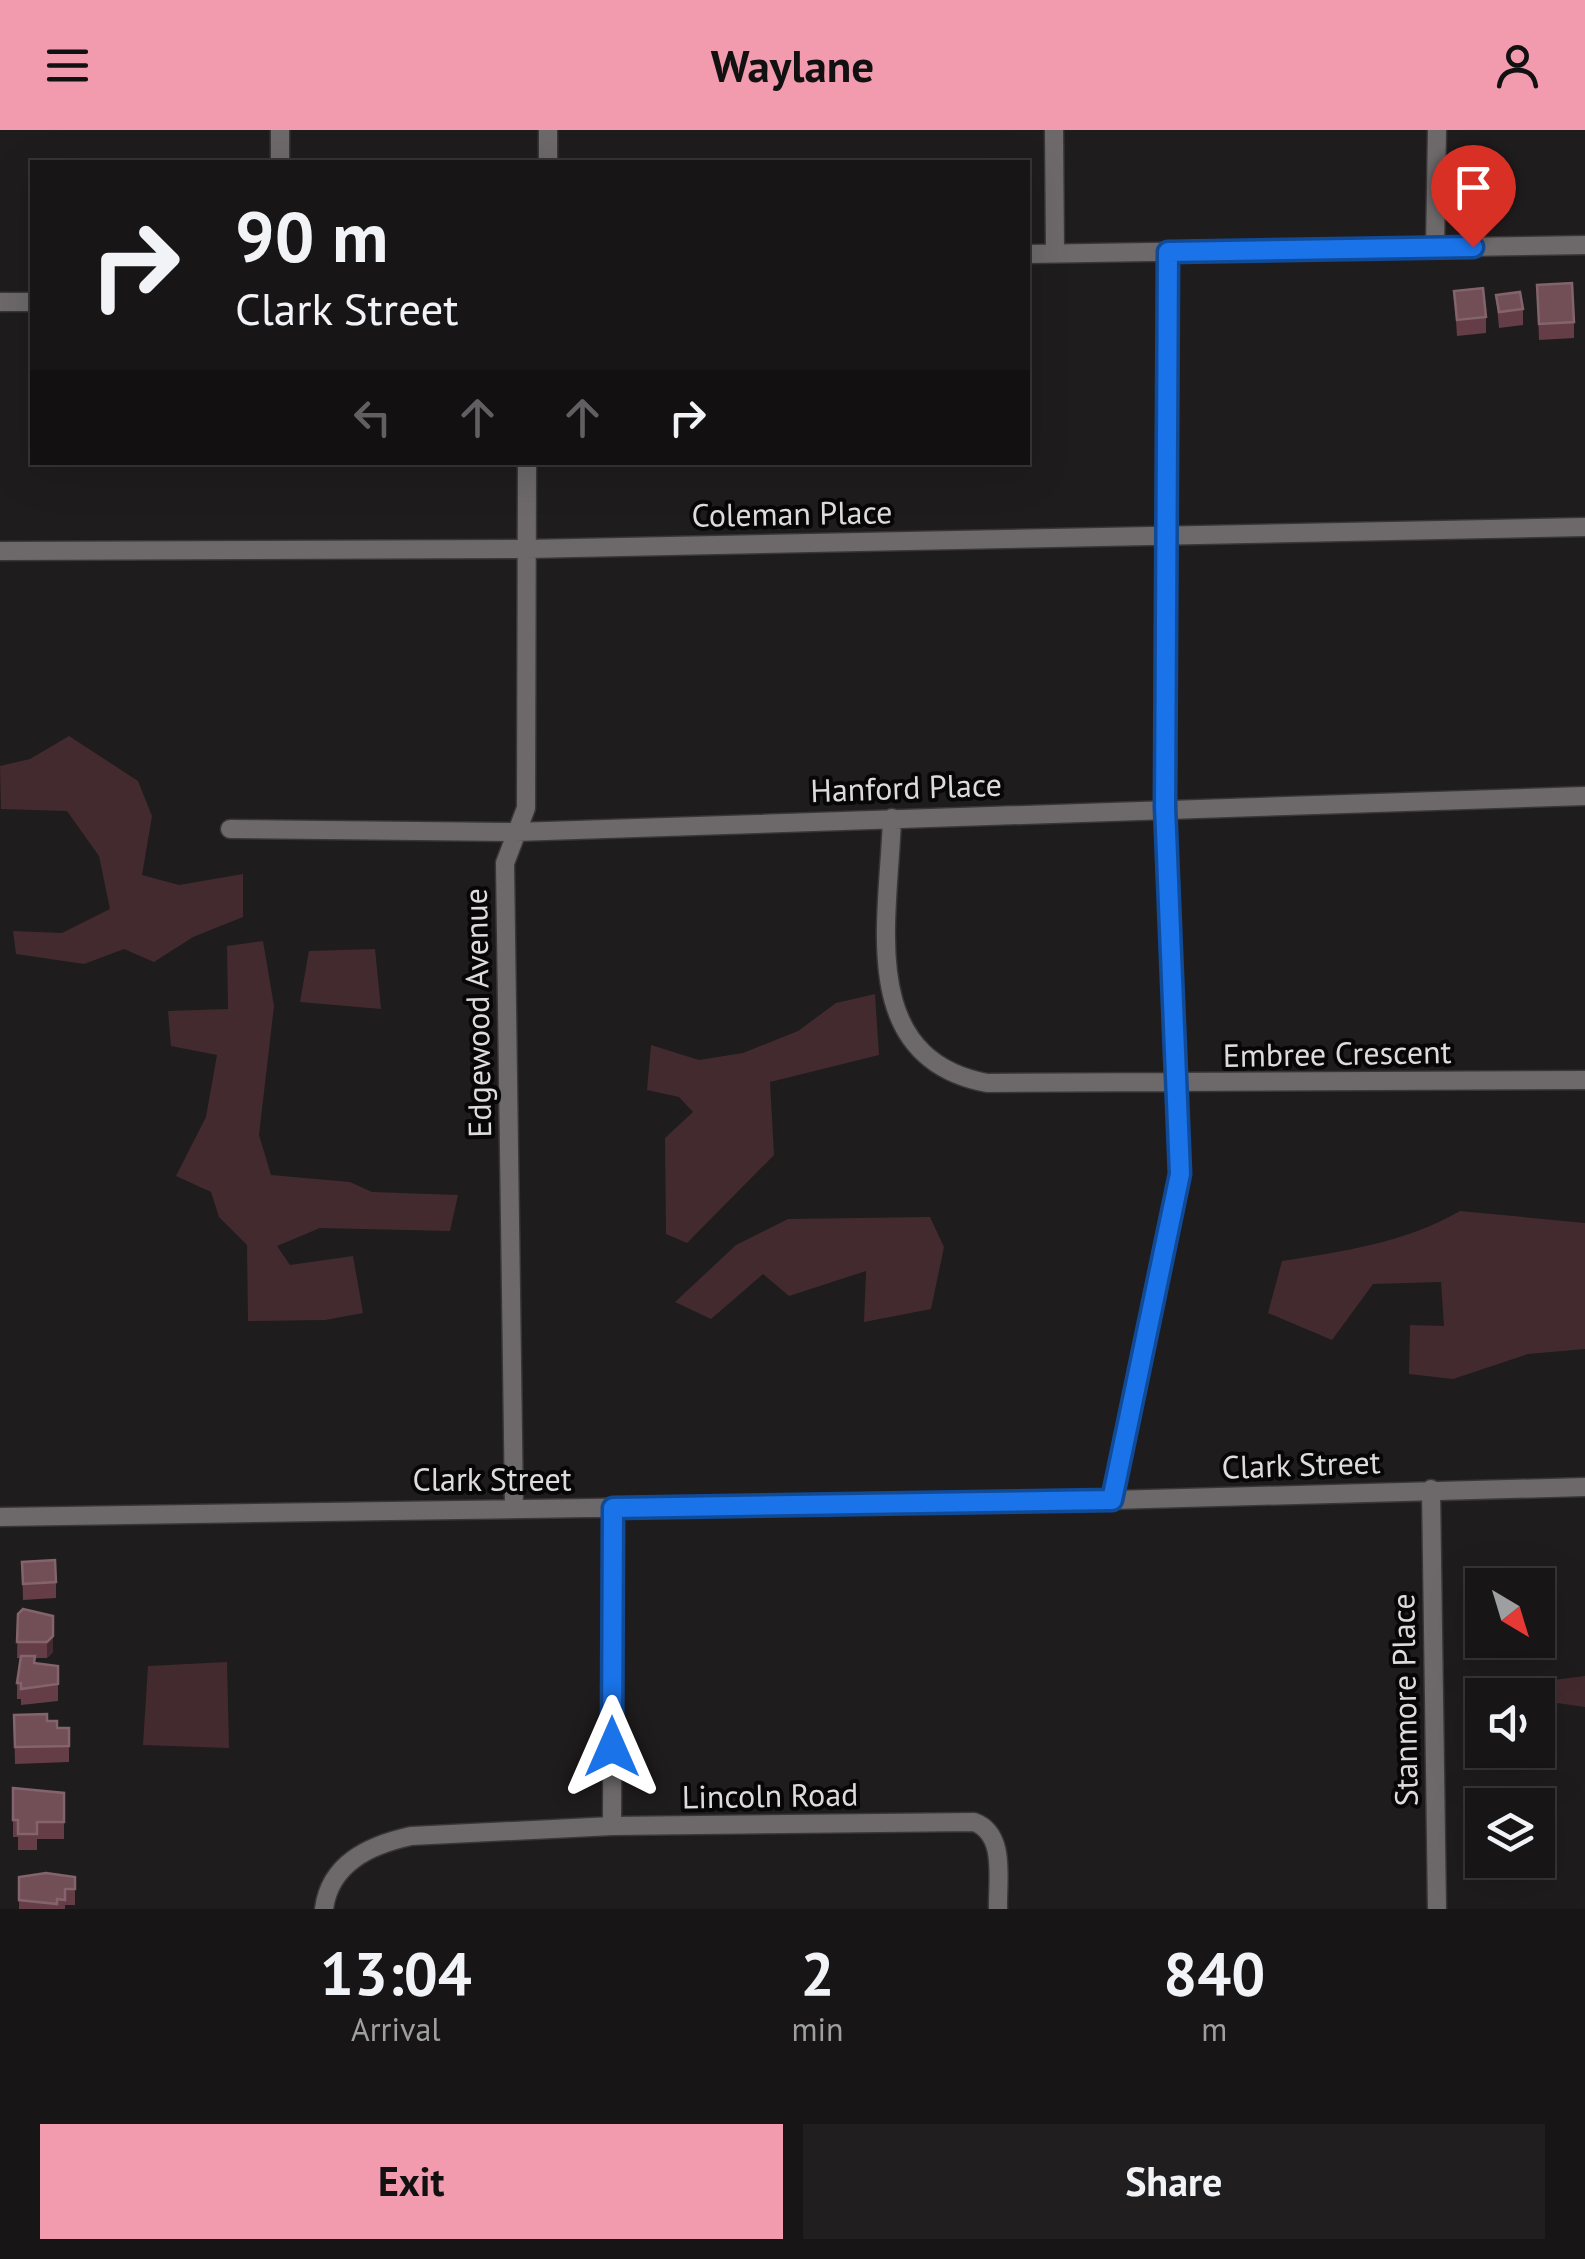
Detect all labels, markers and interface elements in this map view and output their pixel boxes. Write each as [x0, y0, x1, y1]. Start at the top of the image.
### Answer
text: Waylane [711, 36, 874, 94]
icon: menu [40, 38, 95, 93]
icon: person [1490, 38, 1545, 93]
pin [1431, 145, 1516, 248]
icon: arrive [1446, 160, 1501, 215]
text: 90 m [235, 191, 388, 281]
icon: right [70, 200, 200, 330]
text: Clark Street [235, 279, 459, 337]
icon: left [345, 390, 400, 445]
icon: ahead [450, 390, 505, 445]
icon: ahead [555, 390, 610, 445]
icon: right [660, 390, 715, 445]
street label: Coleman Place [691, 490, 893, 536]
street label: Hanford Place [810, 763, 1002, 811]
street label: Edgewood Avenue [454, 888, 500, 1138]
street label: Embree Crescent [1222, 1030, 1452, 1076]
street label: Clark Street [1221, 1440, 1381, 1488]
street label: Clark Street [412, 1458, 572, 1500]
north arrow [1465, 1568, 1555, 1658]
map controls [1465, 1568, 1555, 1878]
street label: Stanmore Place [1381, 1593, 1427, 1807]
button: sound [1465, 1678, 1555, 1768]
position arrow [560, 1695, 664, 1799]
street label: Lincoln Road [681, 1772, 859, 1818]
button: layers [1465, 1788, 1555, 1878]
text: 13:04 [320, 1934, 472, 2012]
text: 2 [801, 1934, 835, 2012]
text: 840 [1163, 1934, 1265, 2012]
text: Arrival [351, 2008, 441, 2050]
text: min [792, 2008, 844, 2050]
text: m [1201, 2008, 1227, 2050]
button: Exit [40, 2124, 783, 2239]
button: Share [803, 2124, 1545, 2239]

